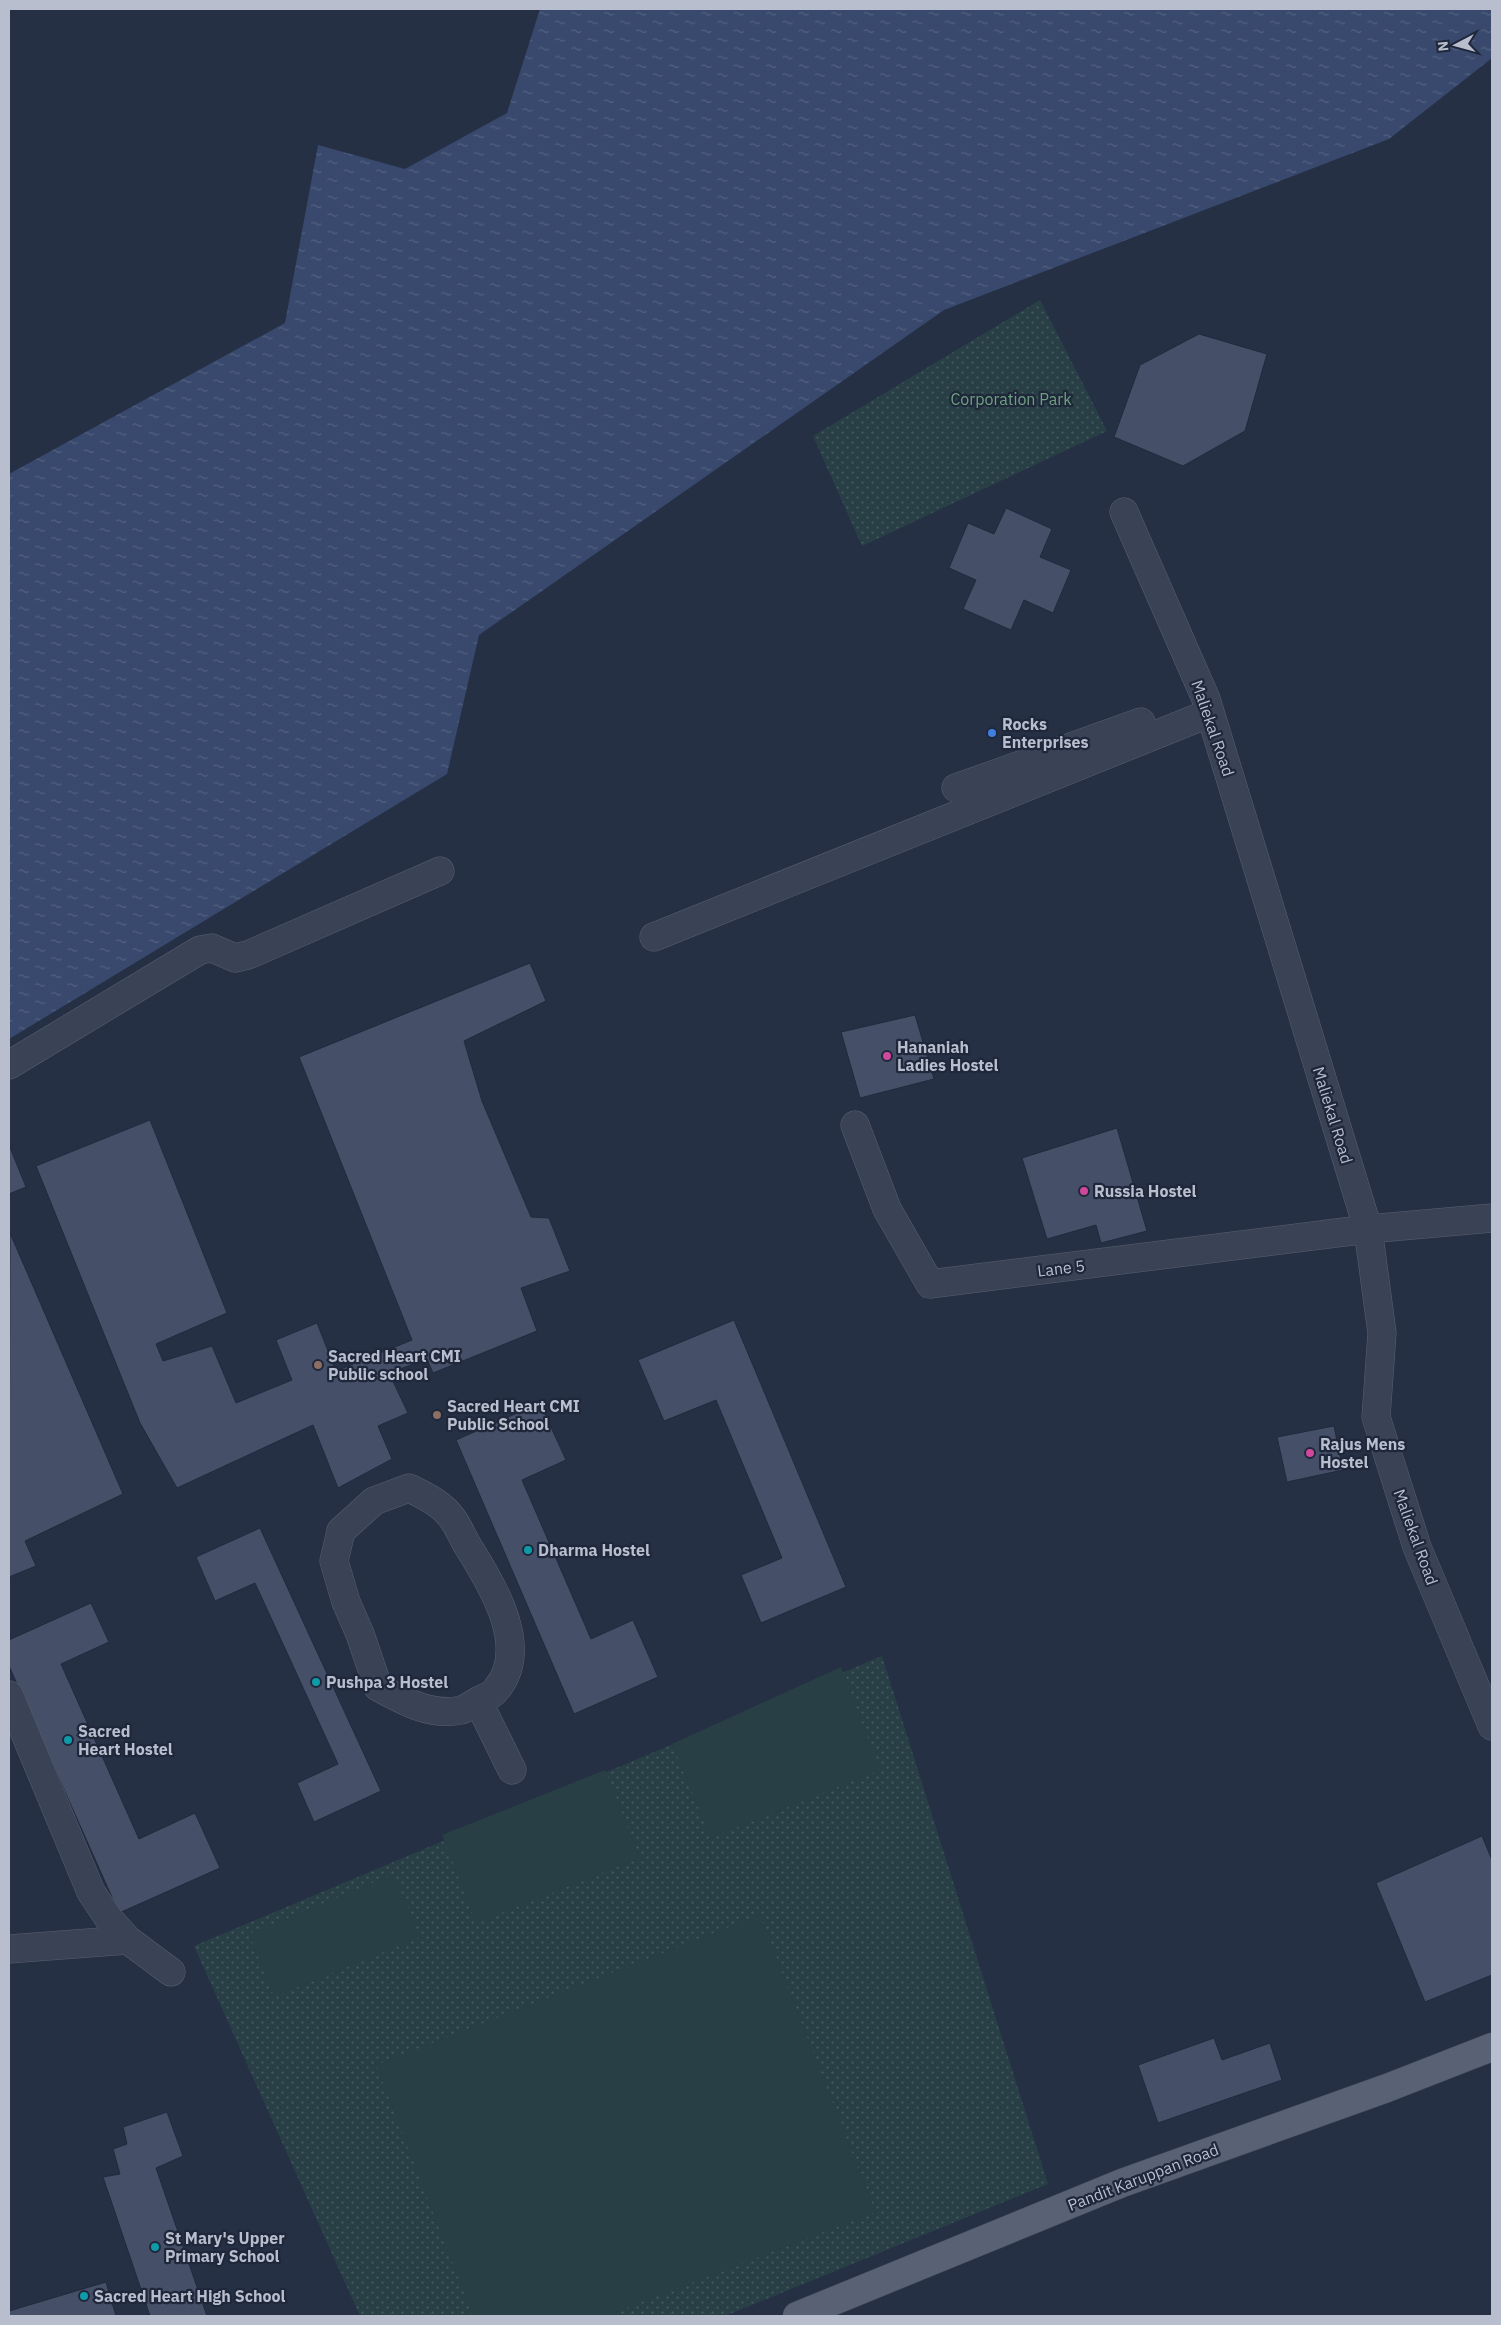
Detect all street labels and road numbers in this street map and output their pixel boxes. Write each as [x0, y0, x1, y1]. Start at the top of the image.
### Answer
street label: Maliekal Road [1187, 677, 1239, 779]
street label: Maliekal Road [1309, 1064, 1357, 1166]
street label: Lane 5 [1036, 1255, 1086, 1281]
street label: Maliekal Road [1389, 1486, 1443, 1588]
street label: Pandit Karuppan Road [1065, 2139, 1221, 2215]

